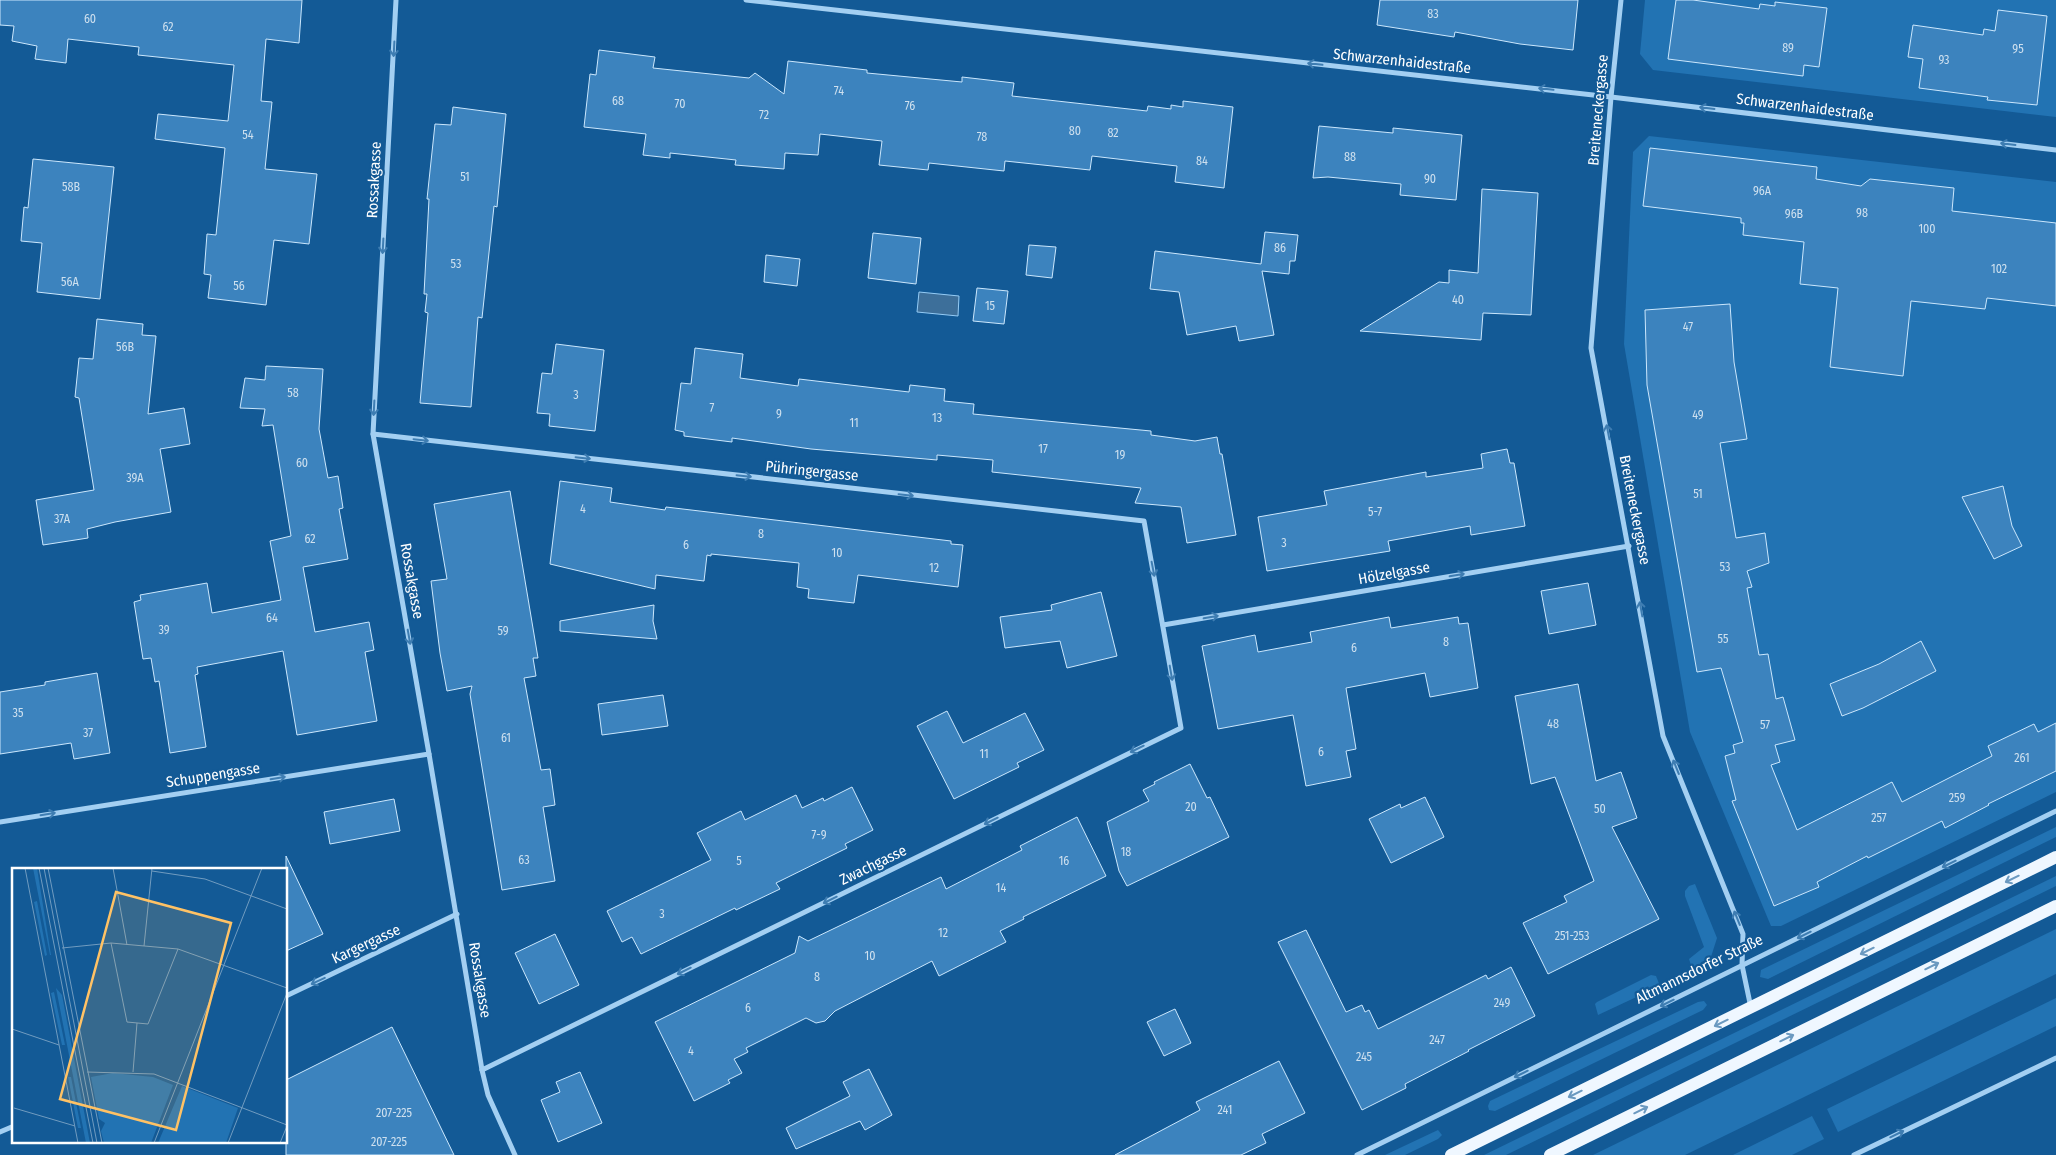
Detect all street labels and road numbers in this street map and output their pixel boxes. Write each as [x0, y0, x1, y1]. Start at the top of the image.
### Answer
street label: Schwarzenhaidestraße [1332, 45, 1472, 77]
street label: Breiteneckergasse [1584, 54, 1612, 166]
street label: Schwarzenhaidestraße [1735, 90, 1875, 124]
street label: Rossakgasse [363, 141, 385, 219]
street label: Breiteneckergasse [1616, 454, 1654, 566]
street label: Pühringergasse [765, 457, 859, 485]
street label: Rossakgasse [396, 542, 428, 620]
street label: Hölzelgasse [1357, 558, 1431, 588]
street label: Schuppengasse [165, 759, 261, 791]
street label: Zwachgasse [837, 841, 909, 889]
street label: Kargergasse [329, 920, 403, 968]
street label: Altmannsdorfer Straße [1632, 930, 1766, 1008]
street label: Rossakgasse [465, 941, 495, 1019]

